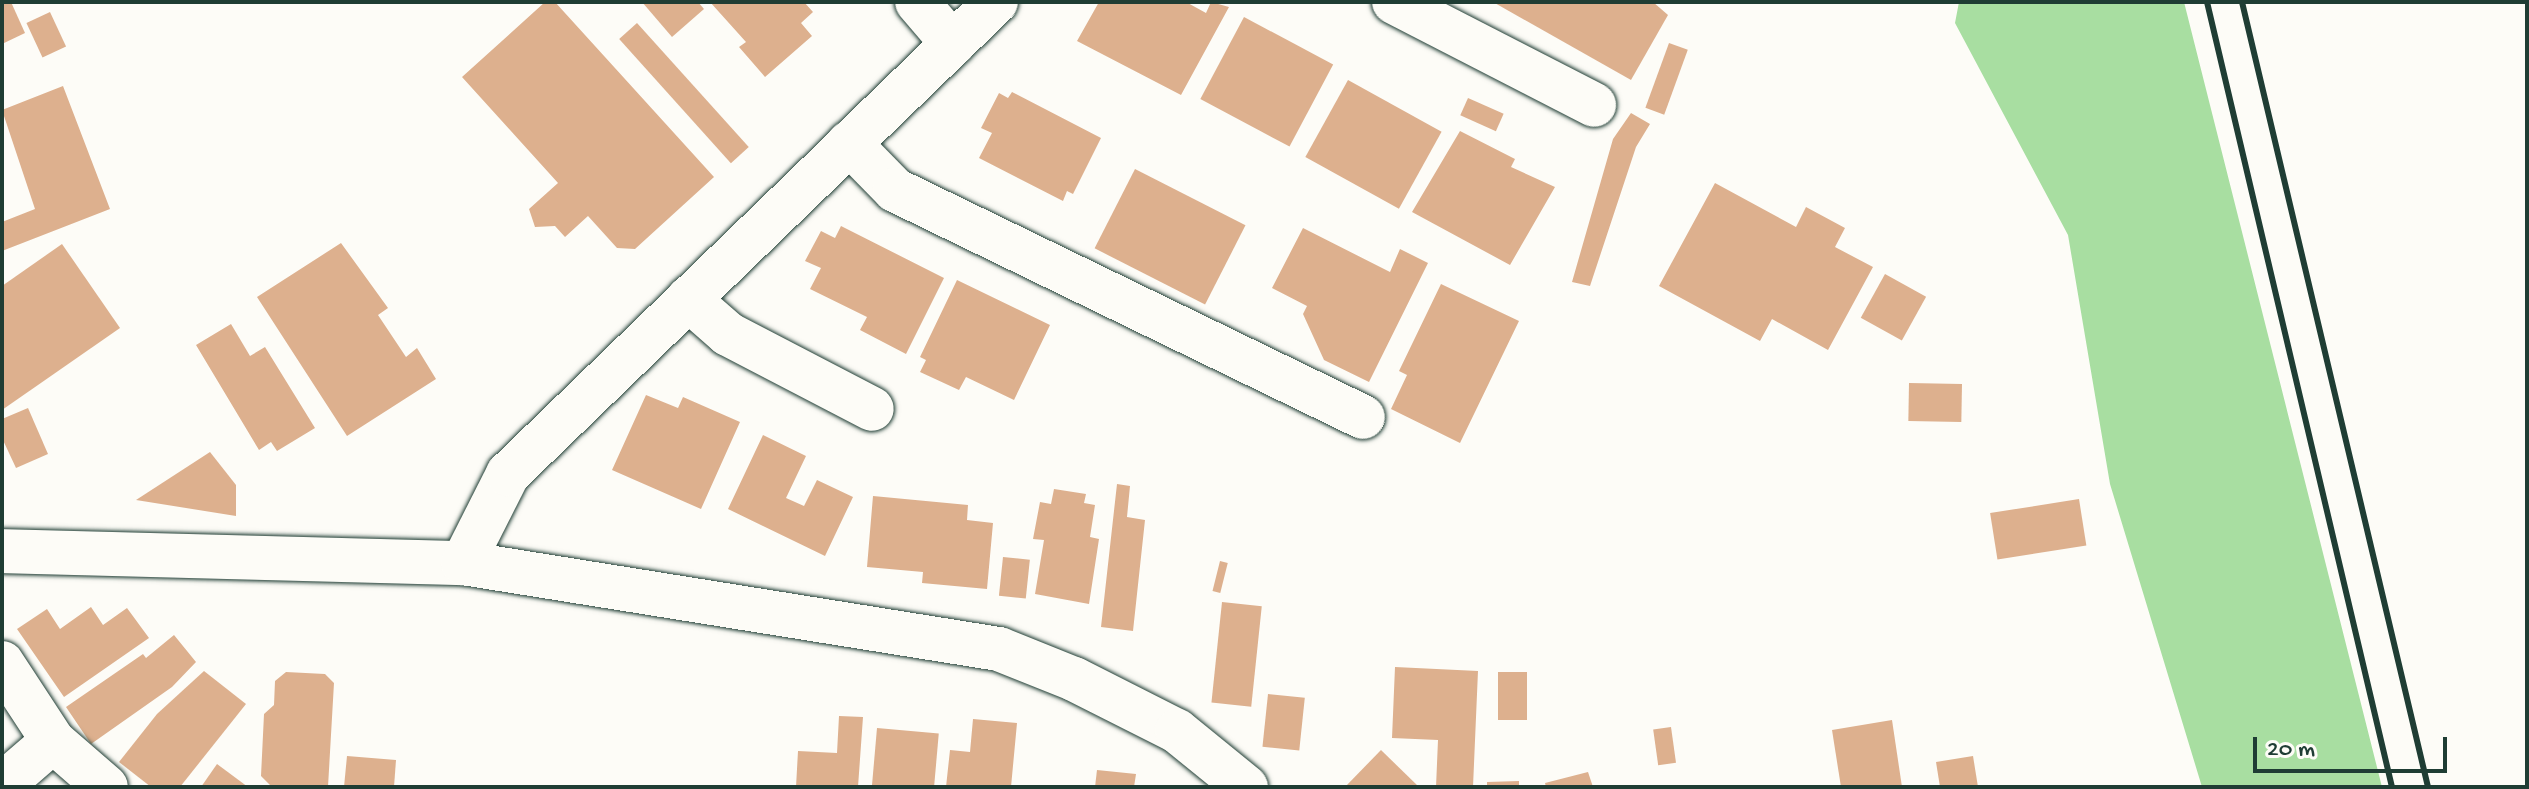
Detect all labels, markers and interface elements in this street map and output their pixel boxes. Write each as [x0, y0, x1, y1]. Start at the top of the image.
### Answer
scale bar [2257, 721, 2451, 771]
text: 20 m [2267, 736, 2315, 765]

